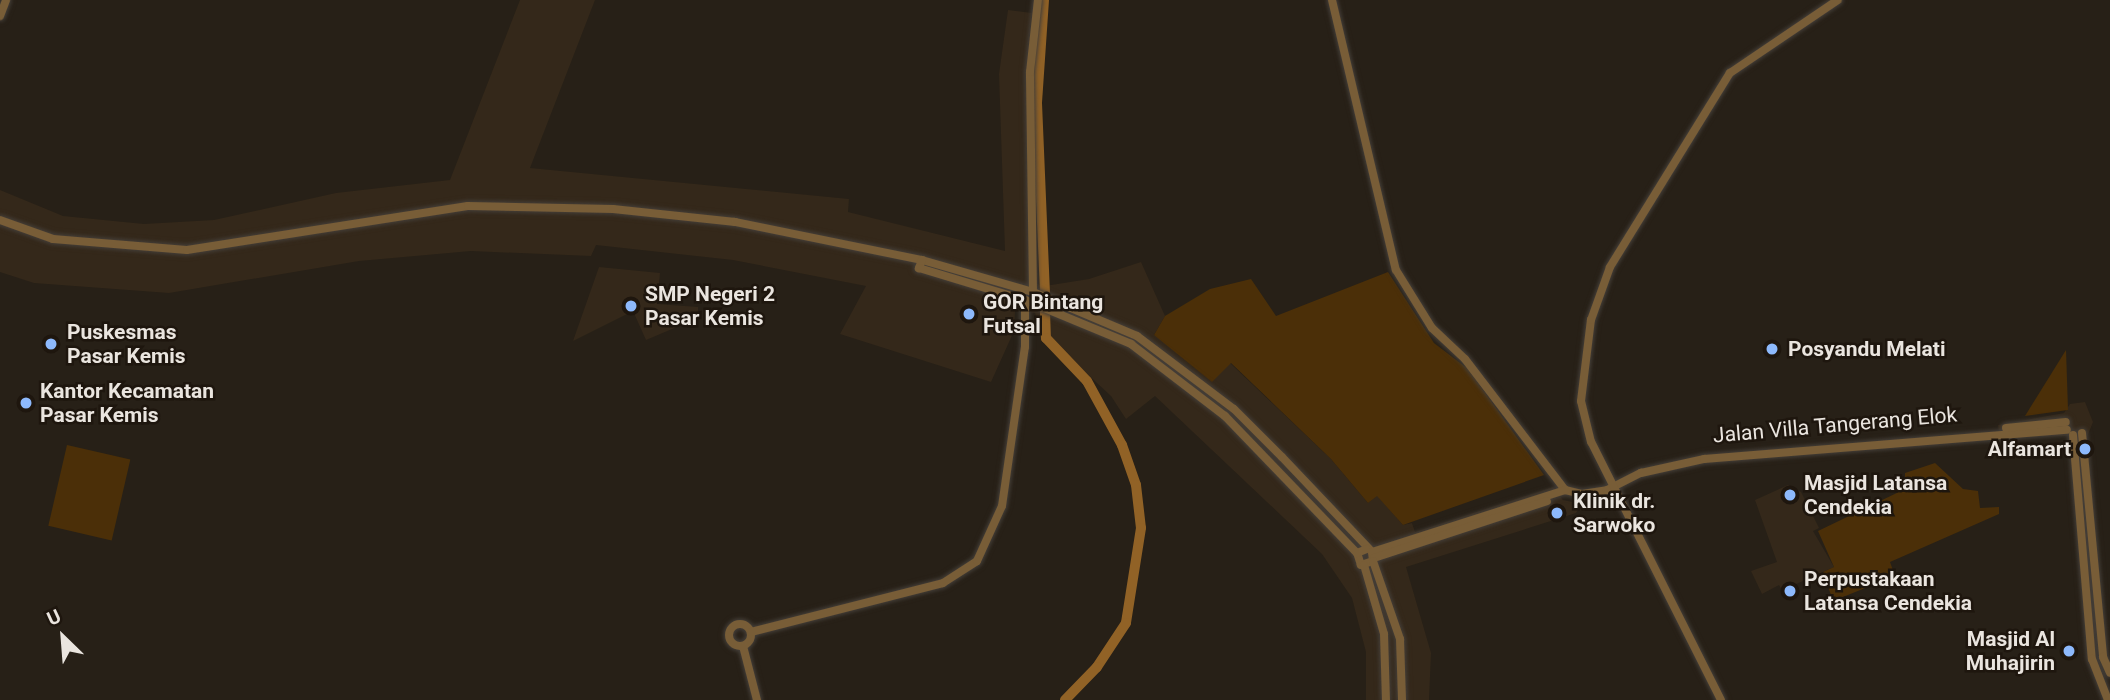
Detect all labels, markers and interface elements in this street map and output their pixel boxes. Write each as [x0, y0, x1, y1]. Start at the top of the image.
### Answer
place label: SMP Negeri 2 Pasar Kemis [645, 281, 775, 331]
place label: GOR Bintang Futsal [983, 289, 1103, 339]
marker: SMP Negeri 2 Pasar Kemis [623, 298, 639, 314]
marker: GOR Bintang Futsal [961, 306, 977, 322]
place label: Puskesmas Pasar Kemis [67, 319, 186, 369]
marker: Puskesmas Pasar Kemis [41, 334, 61, 354]
place label: Posyandu Melati [1788, 336, 1945, 362]
marker: Posyandu Melati [1762, 339, 1782, 359]
place label: Kantor Kecamatan Pasar Kemis [40, 378, 214, 428]
marker: Kantor Kecamatan Pasar Kemis [18, 395, 34, 411]
street label: Jalan Villa Tangerang Elok [1712, 402, 1958, 448]
place label: Alfamart [1988, 436, 2071, 462]
marker: Alfamart [2077, 441, 2093, 457]
place label: Masjid Latansa Cendekia [1804, 470, 1947, 520]
marker: Masjid Latansa Cendekia [1782, 487, 1798, 503]
place label: Klinik dr. Sarwoko [1573, 488, 1655, 538]
marker: Klinik dr. Sarwoko [1547, 503, 1567, 523]
place label: Perpustakaan Latansa Cendekia [1804, 566, 1972, 616]
marker: Perpustakaan Latansa Cendekia [1782, 583, 1798, 599]
north arrow [28, 602, 98, 672]
text: U [43, 604, 64, 631]
place label: Masjid Al Muhajirin [1966, 626, 2055, 676]
marker: Masjid Al Muhajirin [2061, 643, 2077, 659]

